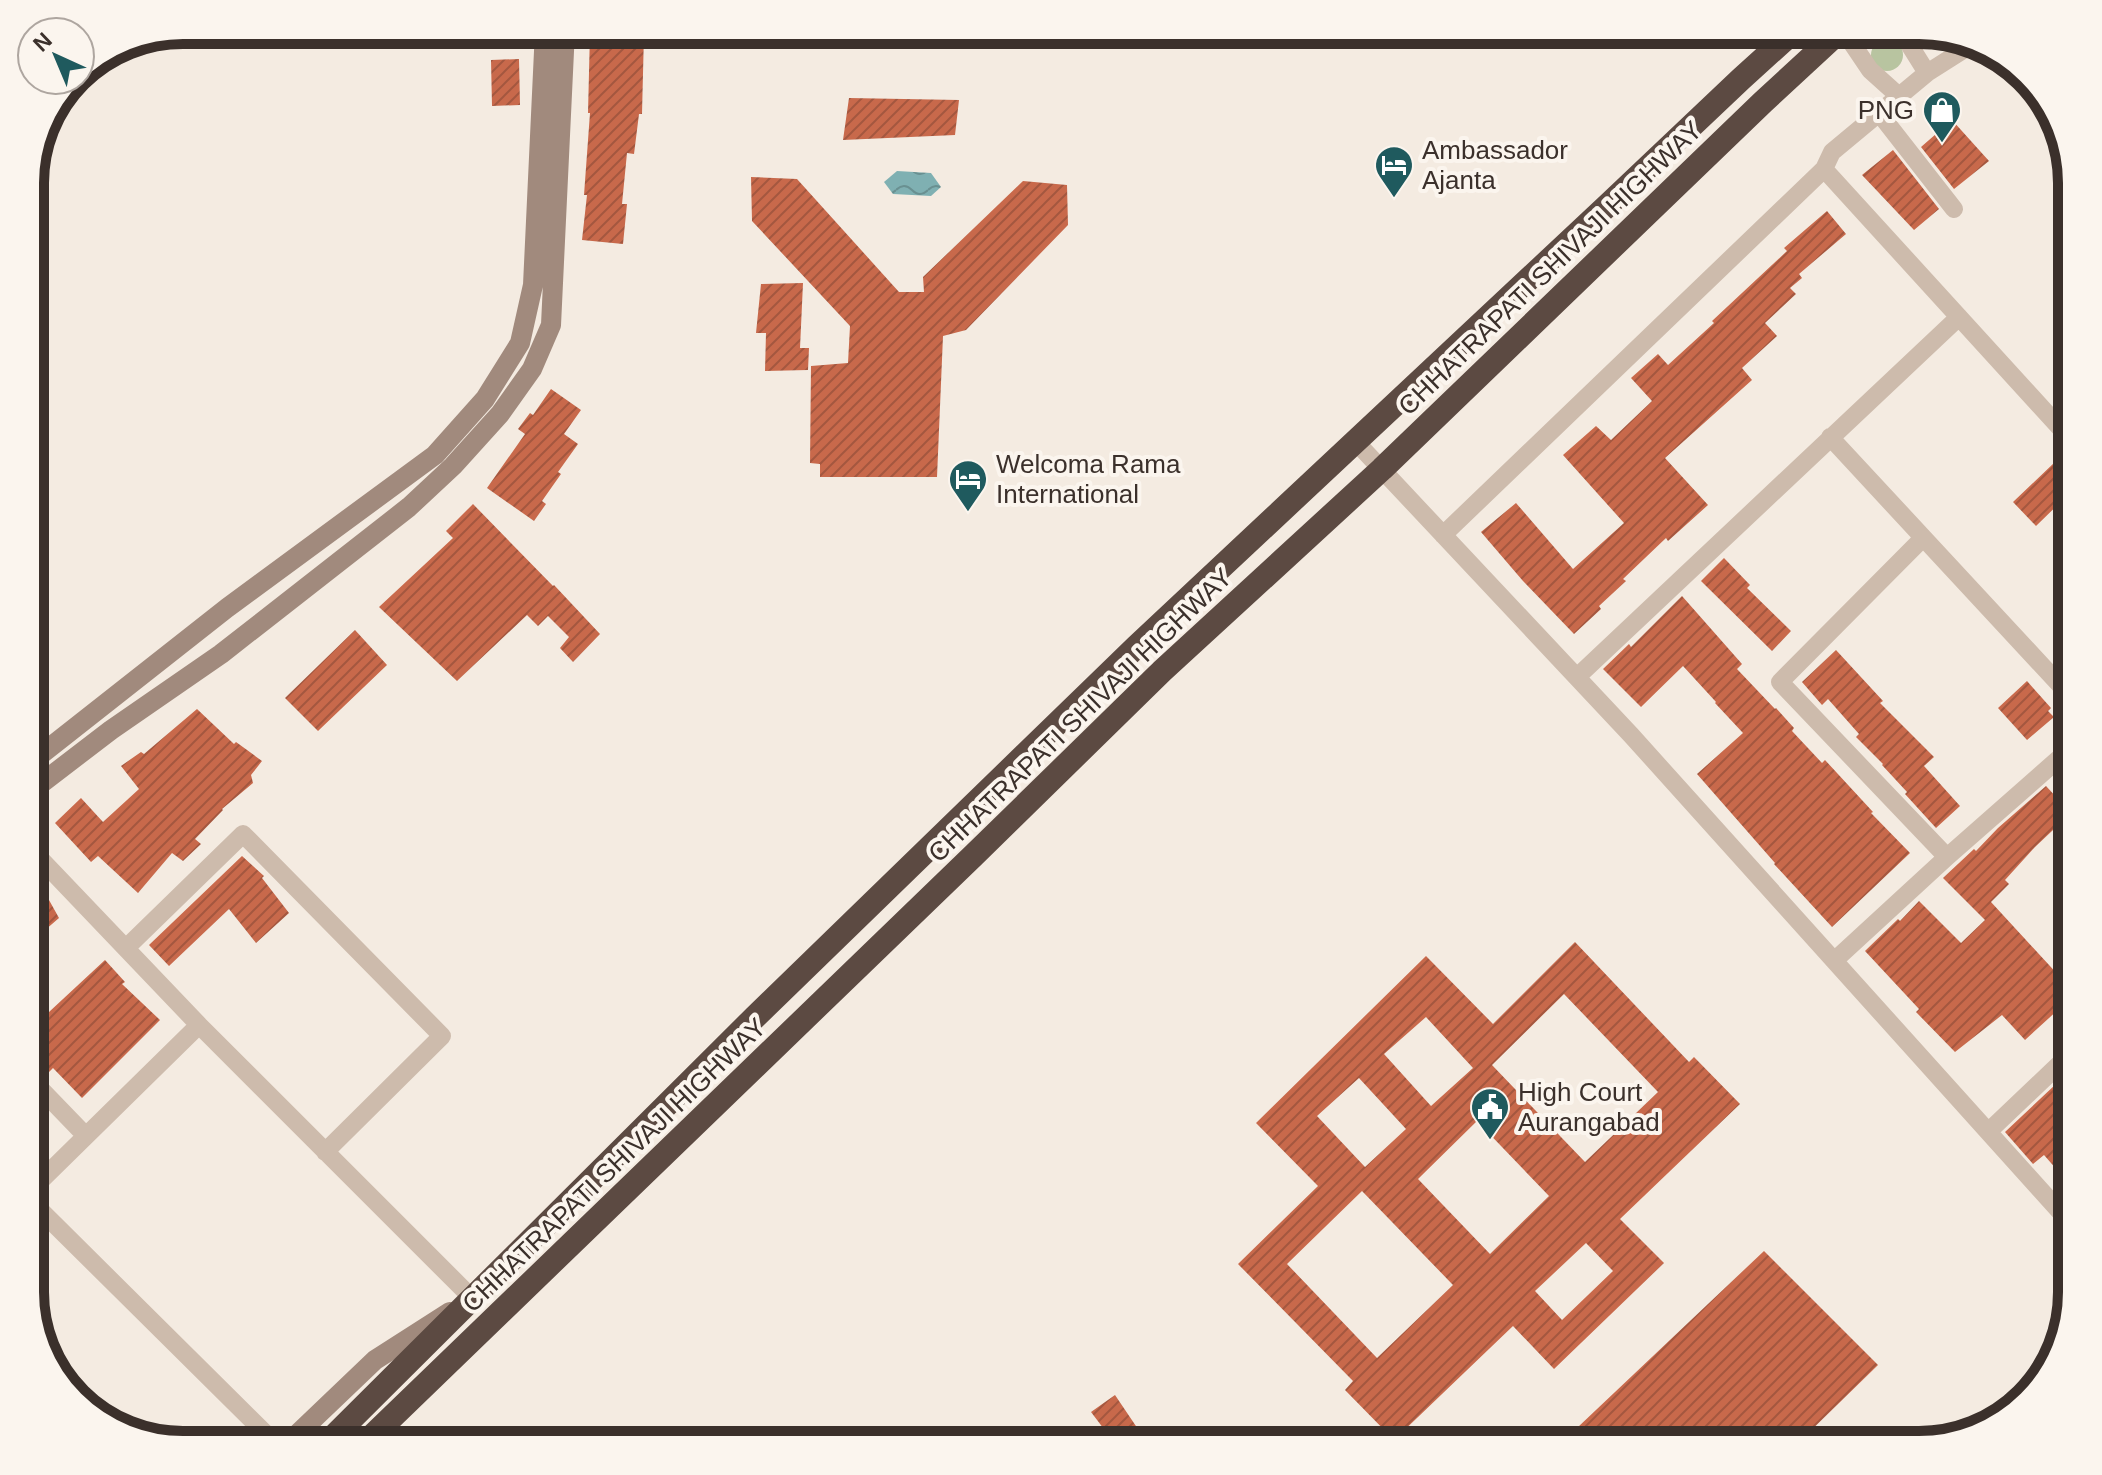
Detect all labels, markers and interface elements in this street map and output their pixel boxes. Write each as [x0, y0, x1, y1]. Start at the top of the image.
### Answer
north arrow [16, 16, 96, 96]
text: N [28, 27, 57, 56]
shop icon: PNG [1921, 89, 1963, 144]
place label: PNG [1858, 95, 1914, 125]
street label: CHHATRAPATI SHIVAJI HIGHWAY [1392, 115, 1708, 421]
place label: Ambassador Ajanta [1422, 135, 1568, 195]
hotel icon: Ambassador Ajanta [1373, 144, 1415, 199]
place label: Welcoma Rama International [996, 449, 1181, 509]
hotel icon: Welcoma Rama International [947, 458, 989, 513]
street label: CHHATRAPATI SHIVAJI HIGHWAY [922, 562, 1238, 868]
street label: CHHATRAPATI SHIVAJI HIGHWAY [456, 1012, 772, 1318]
place label: High Court Aurangabad [1518, 1077, 1660, 1137]
public building icon: High Court Aurangabad [1469, 1086, 1511, 1141]

